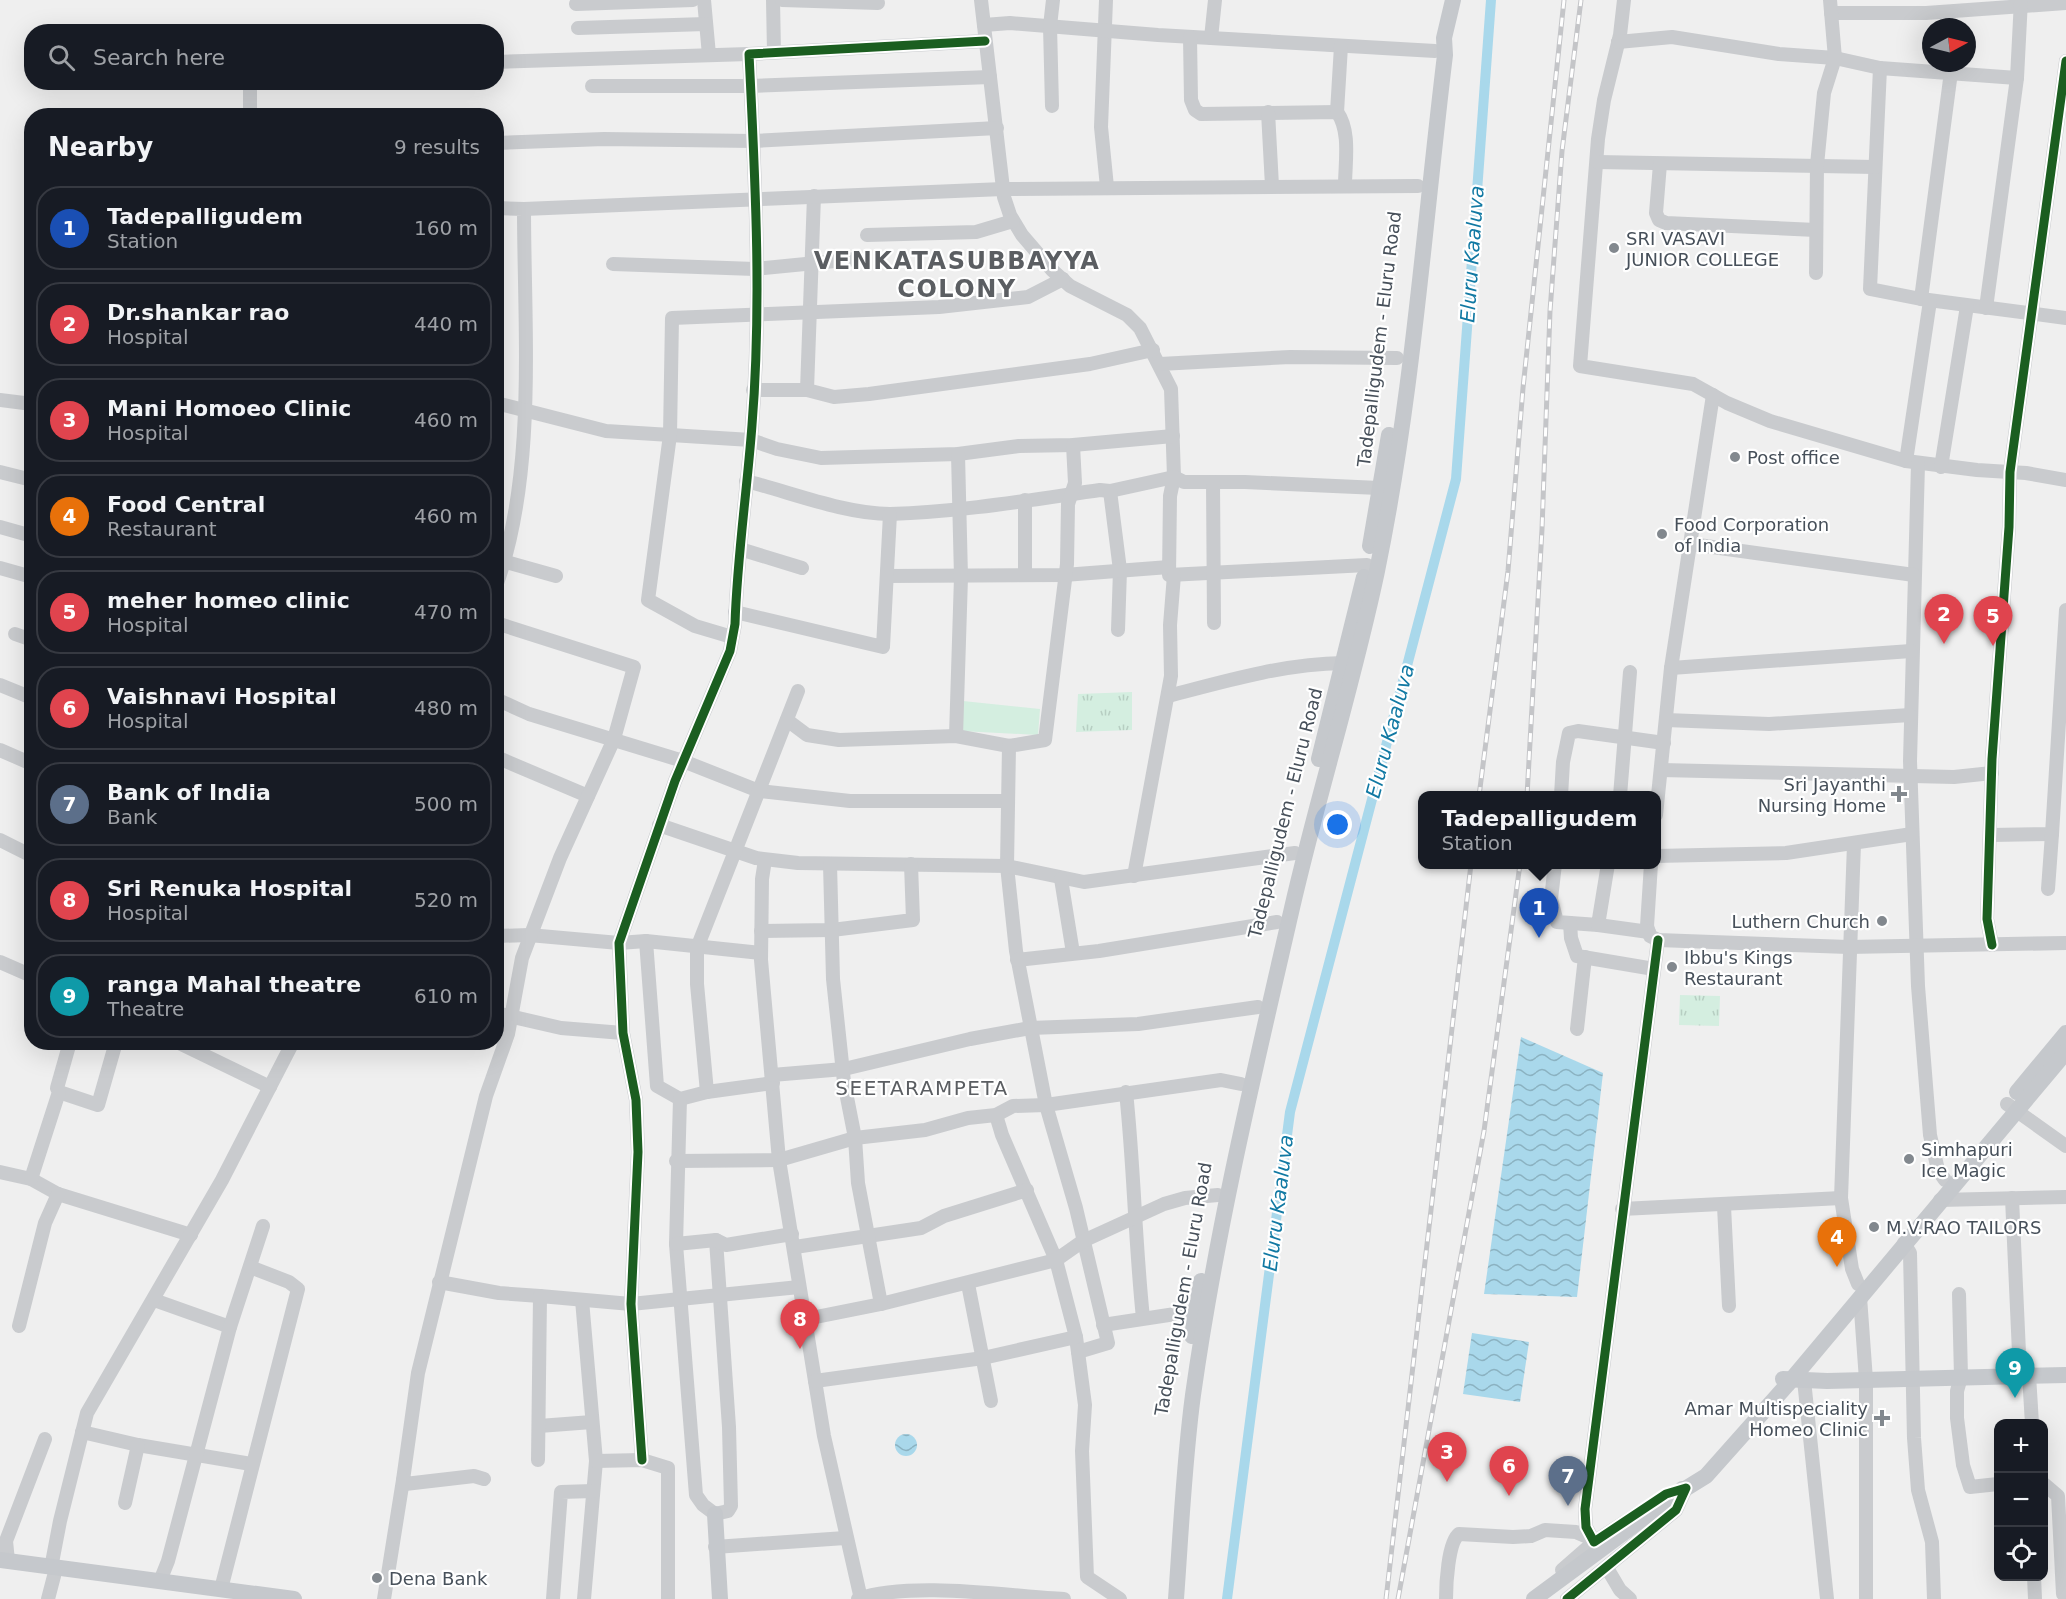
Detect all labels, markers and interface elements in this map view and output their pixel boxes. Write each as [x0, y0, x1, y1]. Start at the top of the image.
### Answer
north arrow [1922, 18, 1976, 72]
search box [24, 24, 504, 90]
icon: search [45, 41, 78, 74]
text: Search here [93, 45, 225, 70]
text: Nearby [48, 132, 153, 162]
text: 9 results [394, 135, 480, 159]
water label: Eluru Kaaluva [1455, 185, 1489, 323]
text: Tadepalligudem [107, 204, 303, 229]
street label: Tadepalligudem - Eluru Road [1353, 210, 1405, 469]
text: 1 [63, 216, 76, 240]
text: 160 m [414, 216, 478, 240]
place label: SRI VASAVI JUNIOR COLLEGE [1625, 228, 1779, 270]
text: Station [107, 229, 178, 253]
marker: SRI VASAVI JUNIOR COLLEGE [1607, 241, 1621, 255]
district label: VENKATASUBBAYYA COLONY [814, 247, 1100, 303]
text: Dr.shankar rao [107, 300, 289, 325]
text: 2 [63, 312, 76, 336]
text: 440 m [414, 312, 478, 336]
text: Hospital [107, 325, 189, 349]
text: Mani Homoeo Clinic [107, 396, 351, 421]
text: 3 [63, 408, 76, 432]
text: 460 m [414, 408, 478, 432]
text: Hospital [107, 421, 189, 445]
place label: Post office [1747, 447, 1840, 468]
marker: Post office [1728, 450, 1742, 464]
text: Food Central [107, 492, 265, 517]
text: 4 [63, 504, 76, 528]
text: 460 m [414, 504, 478, 528]
place label: Food Corporation of India [1674, 514, 1829, 556]
text: Restaurant [107, 517, 217, 541]
marker: Food Corporation of India [1655, 527, 1669, 541]
text: meher homeo clinic [107, 588, 350, 613]
pin: 2 [1924, 594, 1964, 644]
pin: 5 [1974, 596, 2012, 646]
text: 5 [63, 600, 76, 624]
text: 470 m [414, 600, 478, 624]
text: Hospital [107, 613, 189, 637]
water label: Eluru Kaaluva [1361, 662, 1419, 800]
text: Vaishnavi Hospital [107, 684, 337, 709]
street label: Tadepalligudem - Eluru Road [1243, 686, 1326, 941]
text: 6 [63, 696, 76, 720]
text: 480 m [414, 696, 478, 720]
text: Hospital [107, 709, 189, 733]
place label: Sri Jayanthi Nursing Home [1758, 774, 1886, 816]
text: Bank of India [107, 780, 271, 805]
marker: Sri Jayanthi Nursing Home [1890, 785, 1908, 803]
popup [1418, 791, 1661, 869]
text: 7 [63, 792, 76, 816]
text: 500 m [414, 792, 478, 816]
text: Bank [107, 805, 157, 829]
text: Tadepalligudem [1442, 806, 1637, 831]
your location [1323, 810, 1352, 839]
text: Station [1442, 831, 1513, 855]
text: Sri Renuka Hospital [107, 876, 352, 901]
text: 8 [63, 888, 76, 912]
text: 520 m [414, 888, 478, 912]
pin: 1 [1520, 888, 1558, 938]
text: Hospital [107, 901, 189, 925]
place label: Luthern Church [1731, 911, 1870, 932]
marker: Luthern Church [1875, 914, 1889, 928]
place label: Ibbu's Kings Restaurant [1684, 947, 1793, 989]
marker: Ibbu's Kings Restaurant [1665, 960, 1679, 974]
text: ranga Mahal theatre [107, 972, 361, 997]
text: 9 [63, 984, 76, 1008]
text: 610 m [414, 984, 478, 1008]
text: Theatre [107, 997, 184, 1021]
district label: SEETARAMPETA [835, 1076, 1009, 1100]
water label: Eluru Kaaluva [1258, 1133, 1298, 1273]
place label: Simhapuri Ice Magic [1921, 1139, 2013, 1181]
marker: Simhapuri Ice Magic [1902, 1152, 1916, 1166]
street label: Tadepalligudem - Eluru Road [1150, 1160, 1216, 1419]
place label: M.V.RAO TAILORS [1886, 1217, 2041, 1238]
pin: 4 [1818, 1218, 1856, 1267]
marker: M.V.RAO TAILORS [1867, 1220, 1881, 1234]
pin: 8 [780, 1300, 820, 1349]
pin: 9 [1996, 1348, 2034, 1398]
place label: Amar Multispeciality Homeo Clinic [1684, 1398, 1868, 1440]
marker: Amar Multispeciality Homeo Clinic [1873, 1409, 1891, 1427]
map controls [1994, 1419, 2048, 1581]
button: + [1994, 1419, 2048, 1473]
pin: 3 [1428, 1432, 1466, 1482]
pin: 6 [1490, 1446, 1528, 1496]
pin: 7 [1548, 1456, 1588, 1506]
button: − [1994, 1473, 2048, 1527]
button: locate [1994, 1527, 2048, 1581]
place label: Dena Bank [389, 1568, 488, 1589]
marker: Dena Bank [370, 1571, 384, 1585]

